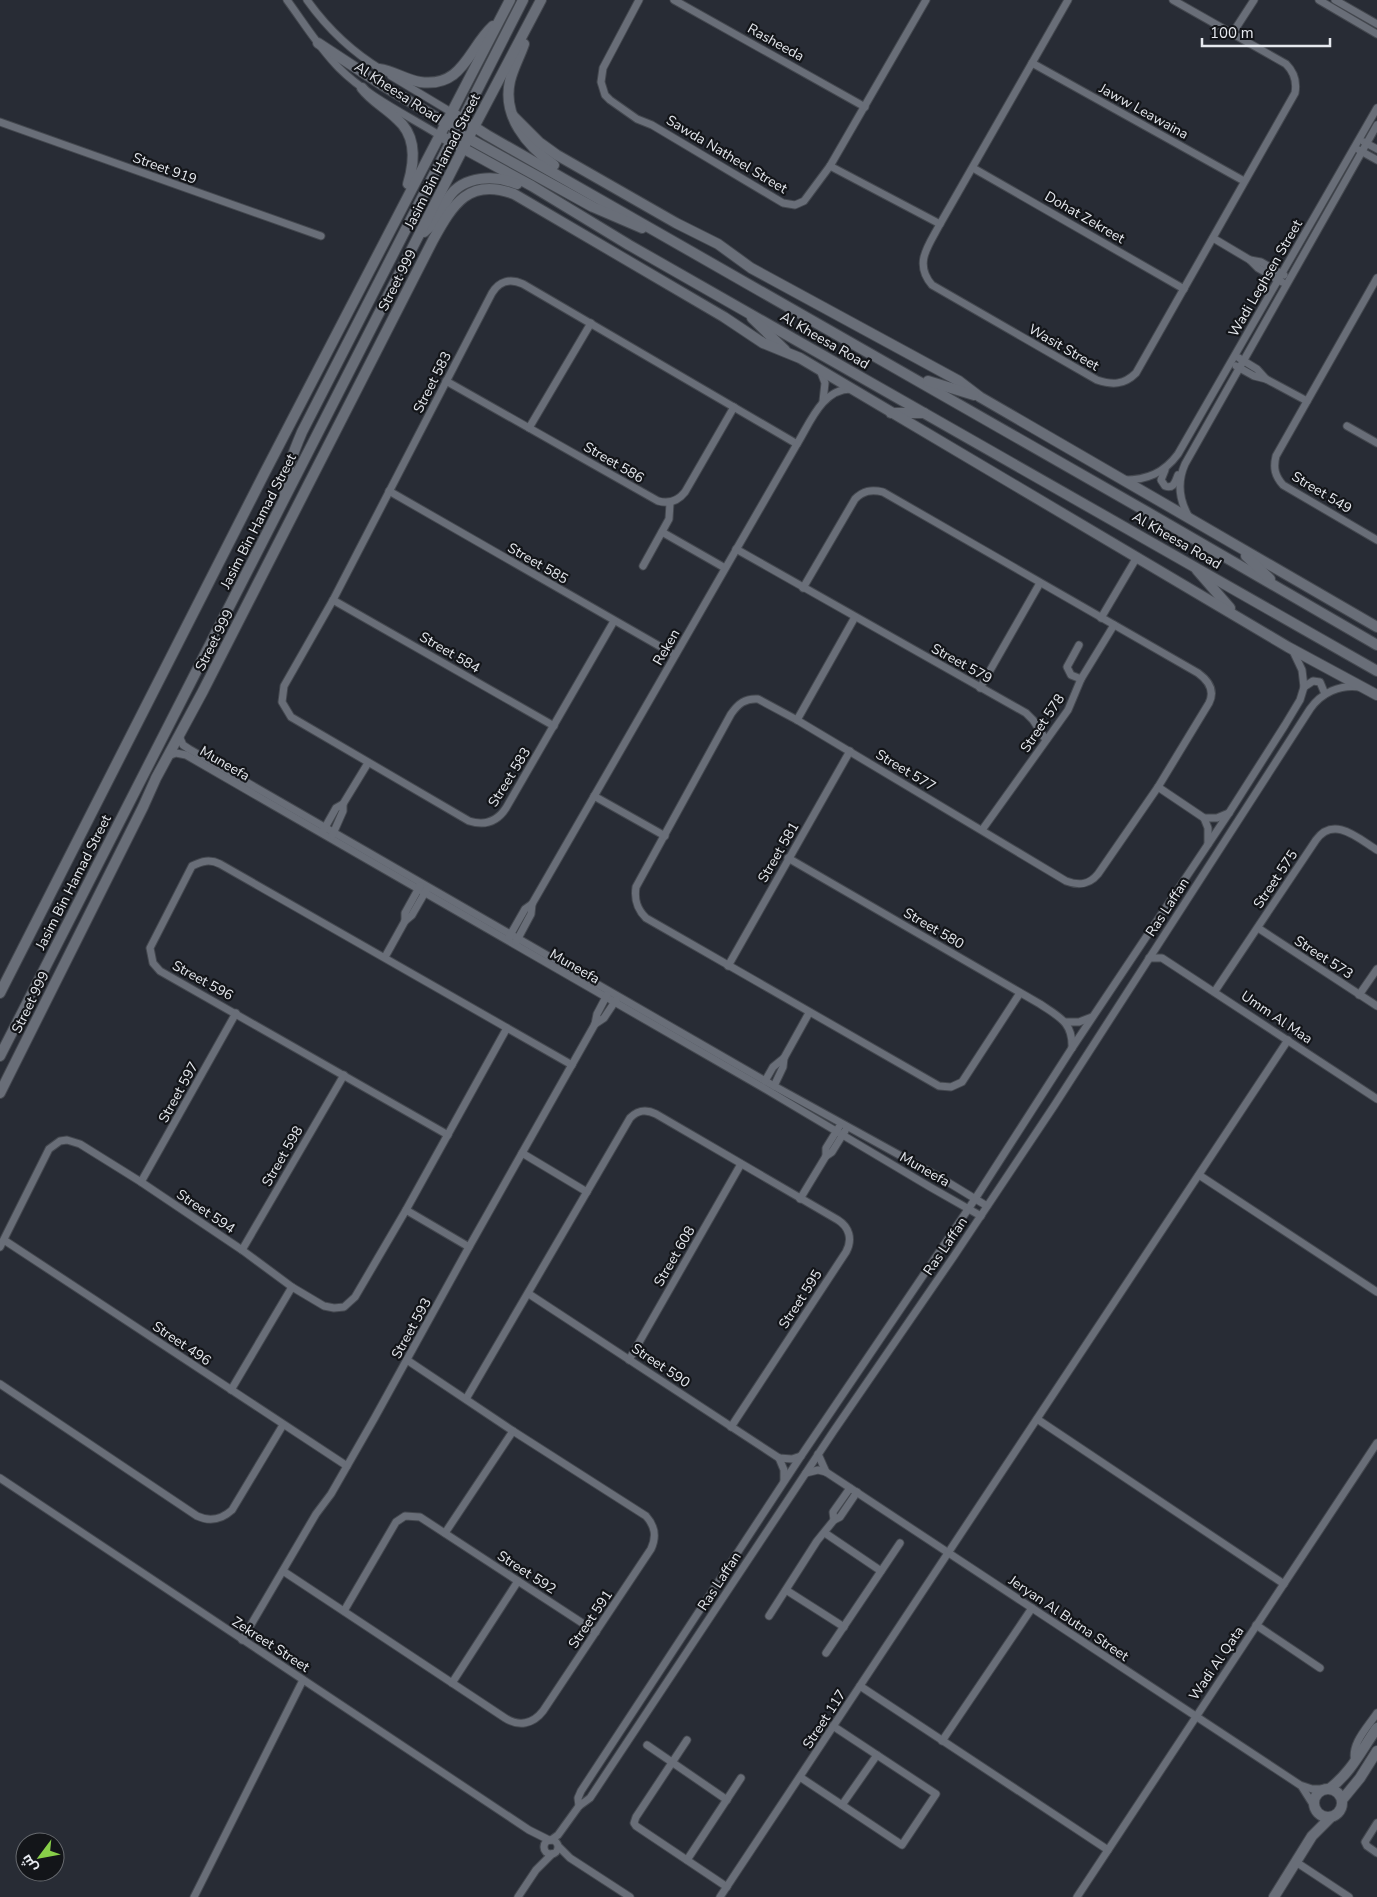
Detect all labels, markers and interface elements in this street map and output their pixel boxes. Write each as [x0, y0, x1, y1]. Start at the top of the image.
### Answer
scale bar [1202, 15, 1330, 47]
street label: Rasheeda [744, 19, 807, 66]
text: 100 m [1210, 23, 1254, 43]
street label: Al Kheesa Road [351, 57, 445, 128]
street label: Jaww Leawaina [1095, 79, 1192, 144]
street label: Jasim Bin Hamad Street [400, 90, 485, 233]
street label: Sawda Natheel Street [663, 111, 791, 198]
street label: Street 919 [130, 148, 200, 189]
street label: Dohat Zekreet [1041, 187, 1128, 248]
street label: Wadi Leghsen Street [1224, 216, 1307, 340]
street label: Street 999 [374, 246, 421, 314]
street label: Al Kheesa Road [777, 307, 873, 374]
street label: Wasit Street [1025, 320, 1103, 375]
street label: Street 583 [409, 348, 456, 416]
street label: Street 586 [580, 437, 648, 487]
street label: Jasim Bin Hamad Street [216, 450, 301, 593]
street label: Street 549 [1288, 467, 1355, 518]
street label: Al Kheesa Road [1129, 507, 1225, 574]
street label: Street 585 [504, 538, 572, 588]
street label: Street 999 [191, 606, 238, 674]
street label: Reken [648, 626, 684, 669]
street label: Street 584 [416, 627, 484, 677]
street label: Street 579 [928, 639, 996, 688]
street label: Street 578 [1016, 690, 1069, 756]
street label: Muneefa [196, 742, 253, 785]
street label: Street 583 [484, 744, 535, 811]
street label: Street 577 [872, 745, 939, 796]
street label: Jasim Bin Hamad Street [31, 811, 116, 954]
street label: Street 581 [753, 818, 803, 886]
street label: Street 575 [1249, 846, 1302, 912]
street label: Ras Laffan [1141, 874, 1194, 940]
street label: Street 580 [900, 903, 968, 953]
street label: Street 573 [1290, 931, 1357, 984]
street label: Muneefa [546, 945, 603, 988]
street label: Street 596 [169, 956, 237, 1005]
street label: Street 999 [7, 968, 54, 1036]
street label: Umm Al Maa [1237, 986, 1316, 1048]
street label: Street 597 [154, 1058, 203, 1126]
street label: Street 598 [257, 1122, 307, 1190]
street label: Muneefa [896, 1148, 953, 1191]
street label: Street 594 [173, 1185, 239, 1238]
street label: Ras Laffan [919, 1213, 972, 1279]
street label: Street 608 [649, 1222, 699, 1290]
street label: Street 595 [774, 1266, 827, 1333]
street label: Street 593 [387, 1294, 436, 1362]
street label: Street 496 [149, 1317, 215, 1370]
street label: Street 590 [628, 1339, 694, 1392]
street label: Street 592 [493, 1546, 560, 1599]
street label: Ras Laffan [693, 1548, 746, 1614]
street label: Jeryan Al Butna Street [1004, 1571, 1132, 1666]
street label: Street 591 [564, 1586, 617, 1652]
street label: Zekreet Street [228, 1612, 313, 1677]
street label: Wadi Al Qata [1185, 1623, 1248, 1704]
street label: Street 117 [798, 1686, 851, 1753]
north arrow [15, 1832, 65, 1882]
text: ش [17, 1851, 42, 1876]

